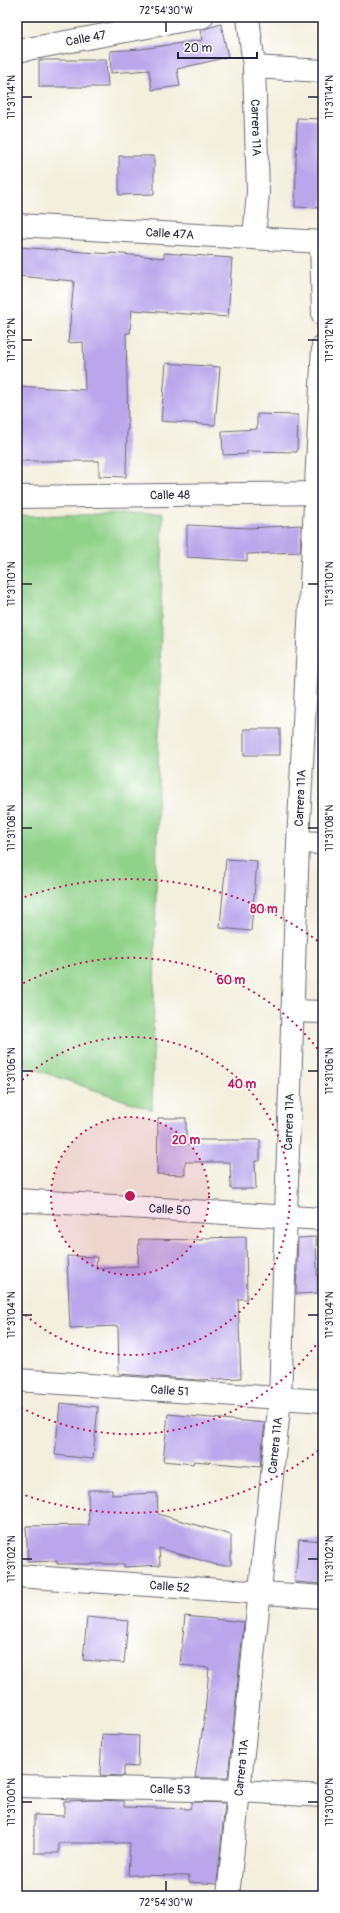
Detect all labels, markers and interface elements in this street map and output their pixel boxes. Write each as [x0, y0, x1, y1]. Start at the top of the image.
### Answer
text: 72°54'30"W [139, 5, 193, 17]
street label: Calle 47 [65, 28, 108, 50]
scale bar [178, 34, 257, 60]
text: 20 m [184, 41, 213, 56]
text: 11°31'14"N [6, 75, 18, 119]
text: 11°31'14"N [324, 75, 336, 119]
street label: Carrera 11A [247, 99, 264, 157]
street label: Calle 47A [145, 225, 195, 243]
text: 11°31'12"N [6, 318, 18, 362]
text: 11°31'12"N [324, 318, 336, 362]
street label: Calle 48 [150, 488, 190, 503]
text: 11°31'10"N [6, 561, 18, 607]
text: 11°31'10"N [324, 561, 336, 607]
street label: Carrera 11A [292, 769, 310, 827]
text: 11°31'08"N [6, 805, 18, 851]
text: 11°31'08"N [324, 805, 336, 851]
text: 80 m [250, 902, 278, 917]
text: 60 m [217, 973, 246, 988]
text: 11°31'06"N [6, 1047, 18, 1095]
text: 11°31'06"N [324, 1047, 336, 1095]
text: 40 m [227, 1077, 257, 1092]
street label: Carrera 11A [281, 1093, 298, 1151]
text: 20 m [172, 1133, 200, 1148]
centre of rings [123, 1189, 137, 1203]
street label: Calle 50 [148, 1201, 191, 1219]
text: 11°31'04"N [6, 1291, 18, 1339]
text: 11°31'04"N [324, 1291, 336, 1339]
street label: Calle 51 [150, 1382, 189, 1400]
street label: Carrera 11A [265, 1416, 286, 1475]
text: 11°31'02"N [6, 1535, 18, 1582]
text: 11°31'02"N [324, 1535, 336, 1582]
street label: Calle 52 [149, 1578, 191, 1596]
street label: Carrera 11A [231, 1738, 252, 1797]
text: 11°31'00"N [6, 1778, 18, 1826]
text: 11°31'00"N [324, 1778, 336, 1826]
street label: Calle 53 [150, 1782, 191, 1798]
text: 72°54'30"W [139, 1897, 193, 1909]

